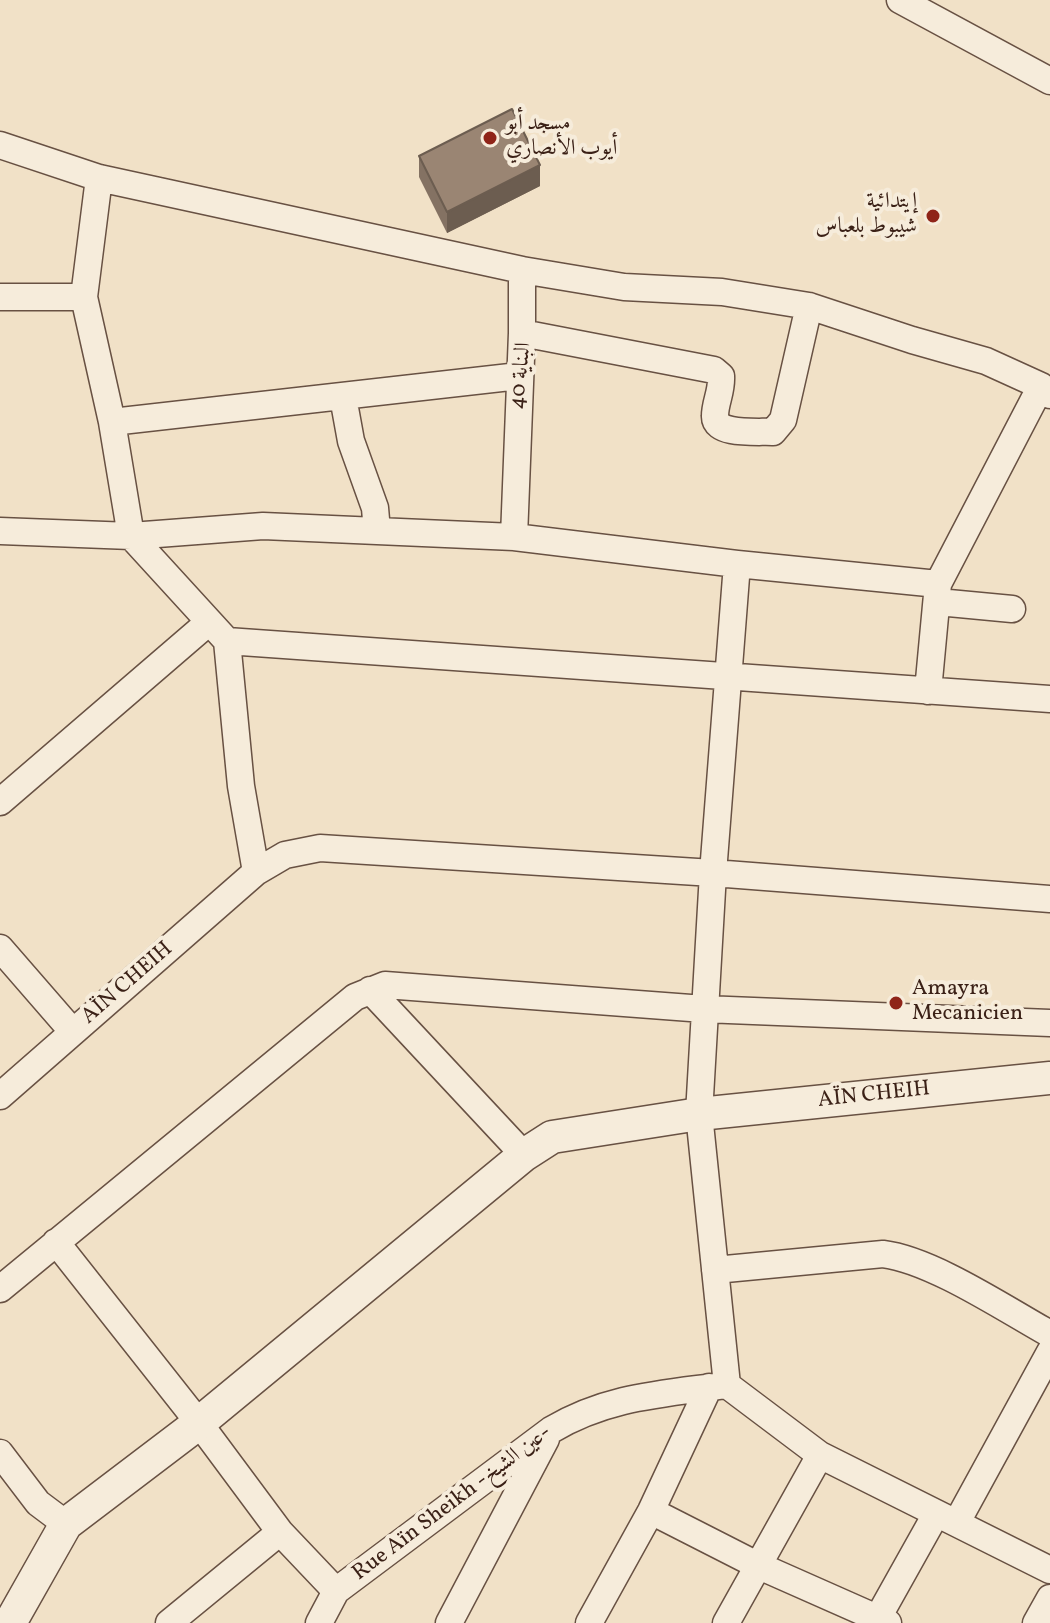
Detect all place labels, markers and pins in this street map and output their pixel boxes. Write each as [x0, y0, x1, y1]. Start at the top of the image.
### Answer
place label: مسجد أبو أيوب الأنصاري [506, 112, 617, 164]
marker: مسجد أبو أيوب الأنصاري [481, 129, 499, 147]
place label: إيتدائية شيبوط بلعباس [816, 190, 917, 242]
marker: إيتدائية شيبوط بلعباس [924, 207, 942, 225]
place label: Amayra Mecanicien [912, 977, 1023, 1028]
marker: Amayra Mecanicien [887, 994, 905, 1012]

